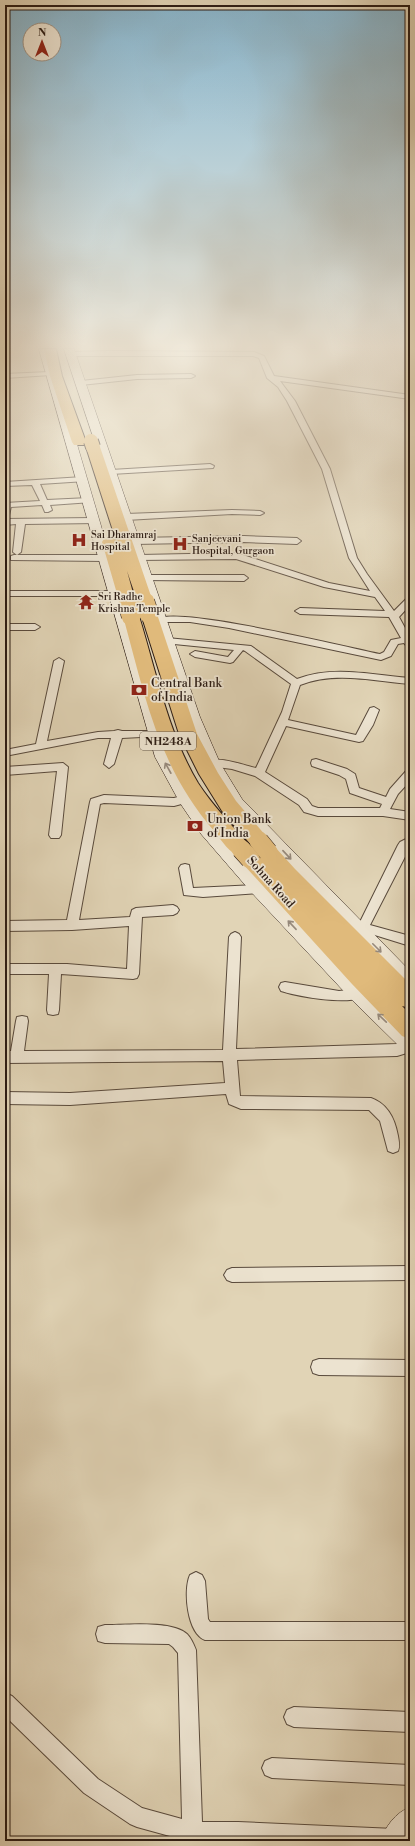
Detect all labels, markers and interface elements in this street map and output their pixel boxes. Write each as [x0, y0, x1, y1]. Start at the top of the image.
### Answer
north arrow [22, 22, 62, 62]
text: N [38, 26, 47, 40]
place label: Sai Dharamraj Hospital [91, 529, 157, 553]
hospital icon: Sai Dharamraj Hospital [70, 531, 88, 549]
place label: Sanjeevani Hospital, Gurgaon [192, 533, 274, 557]
hospital icon: Sanjeevani Hospital, Gurgaon [171, 535, 189, 553]
place label: Sri Radhe Krishna Temple [98, 591, 170, 615]
temple icon: Sri Radhe Krishna Temple [77, 593, 95, 611]
place label: Central Bank of India [151, 676, 223, 705]
bank icon: Central Bank of India [130, 681, 148, 699]
road number: NH248A [140, 732, 196, 750]
one-way arrow [164, 762, 172, 774]
place label: Union Bank of India [207, 812, 272, 841]
bank icon: Union Bank of India [186, 817, 204, 835]
one-way arrow [282, 850, 291, 860]
street label: Sohna Road [244, 853, 298, 911]
one-way arrow [287, 920, 296, 930]
one-way arrow [372, 943, 382, 953]
one-way arrow [377, 1013, 387, 1023]

